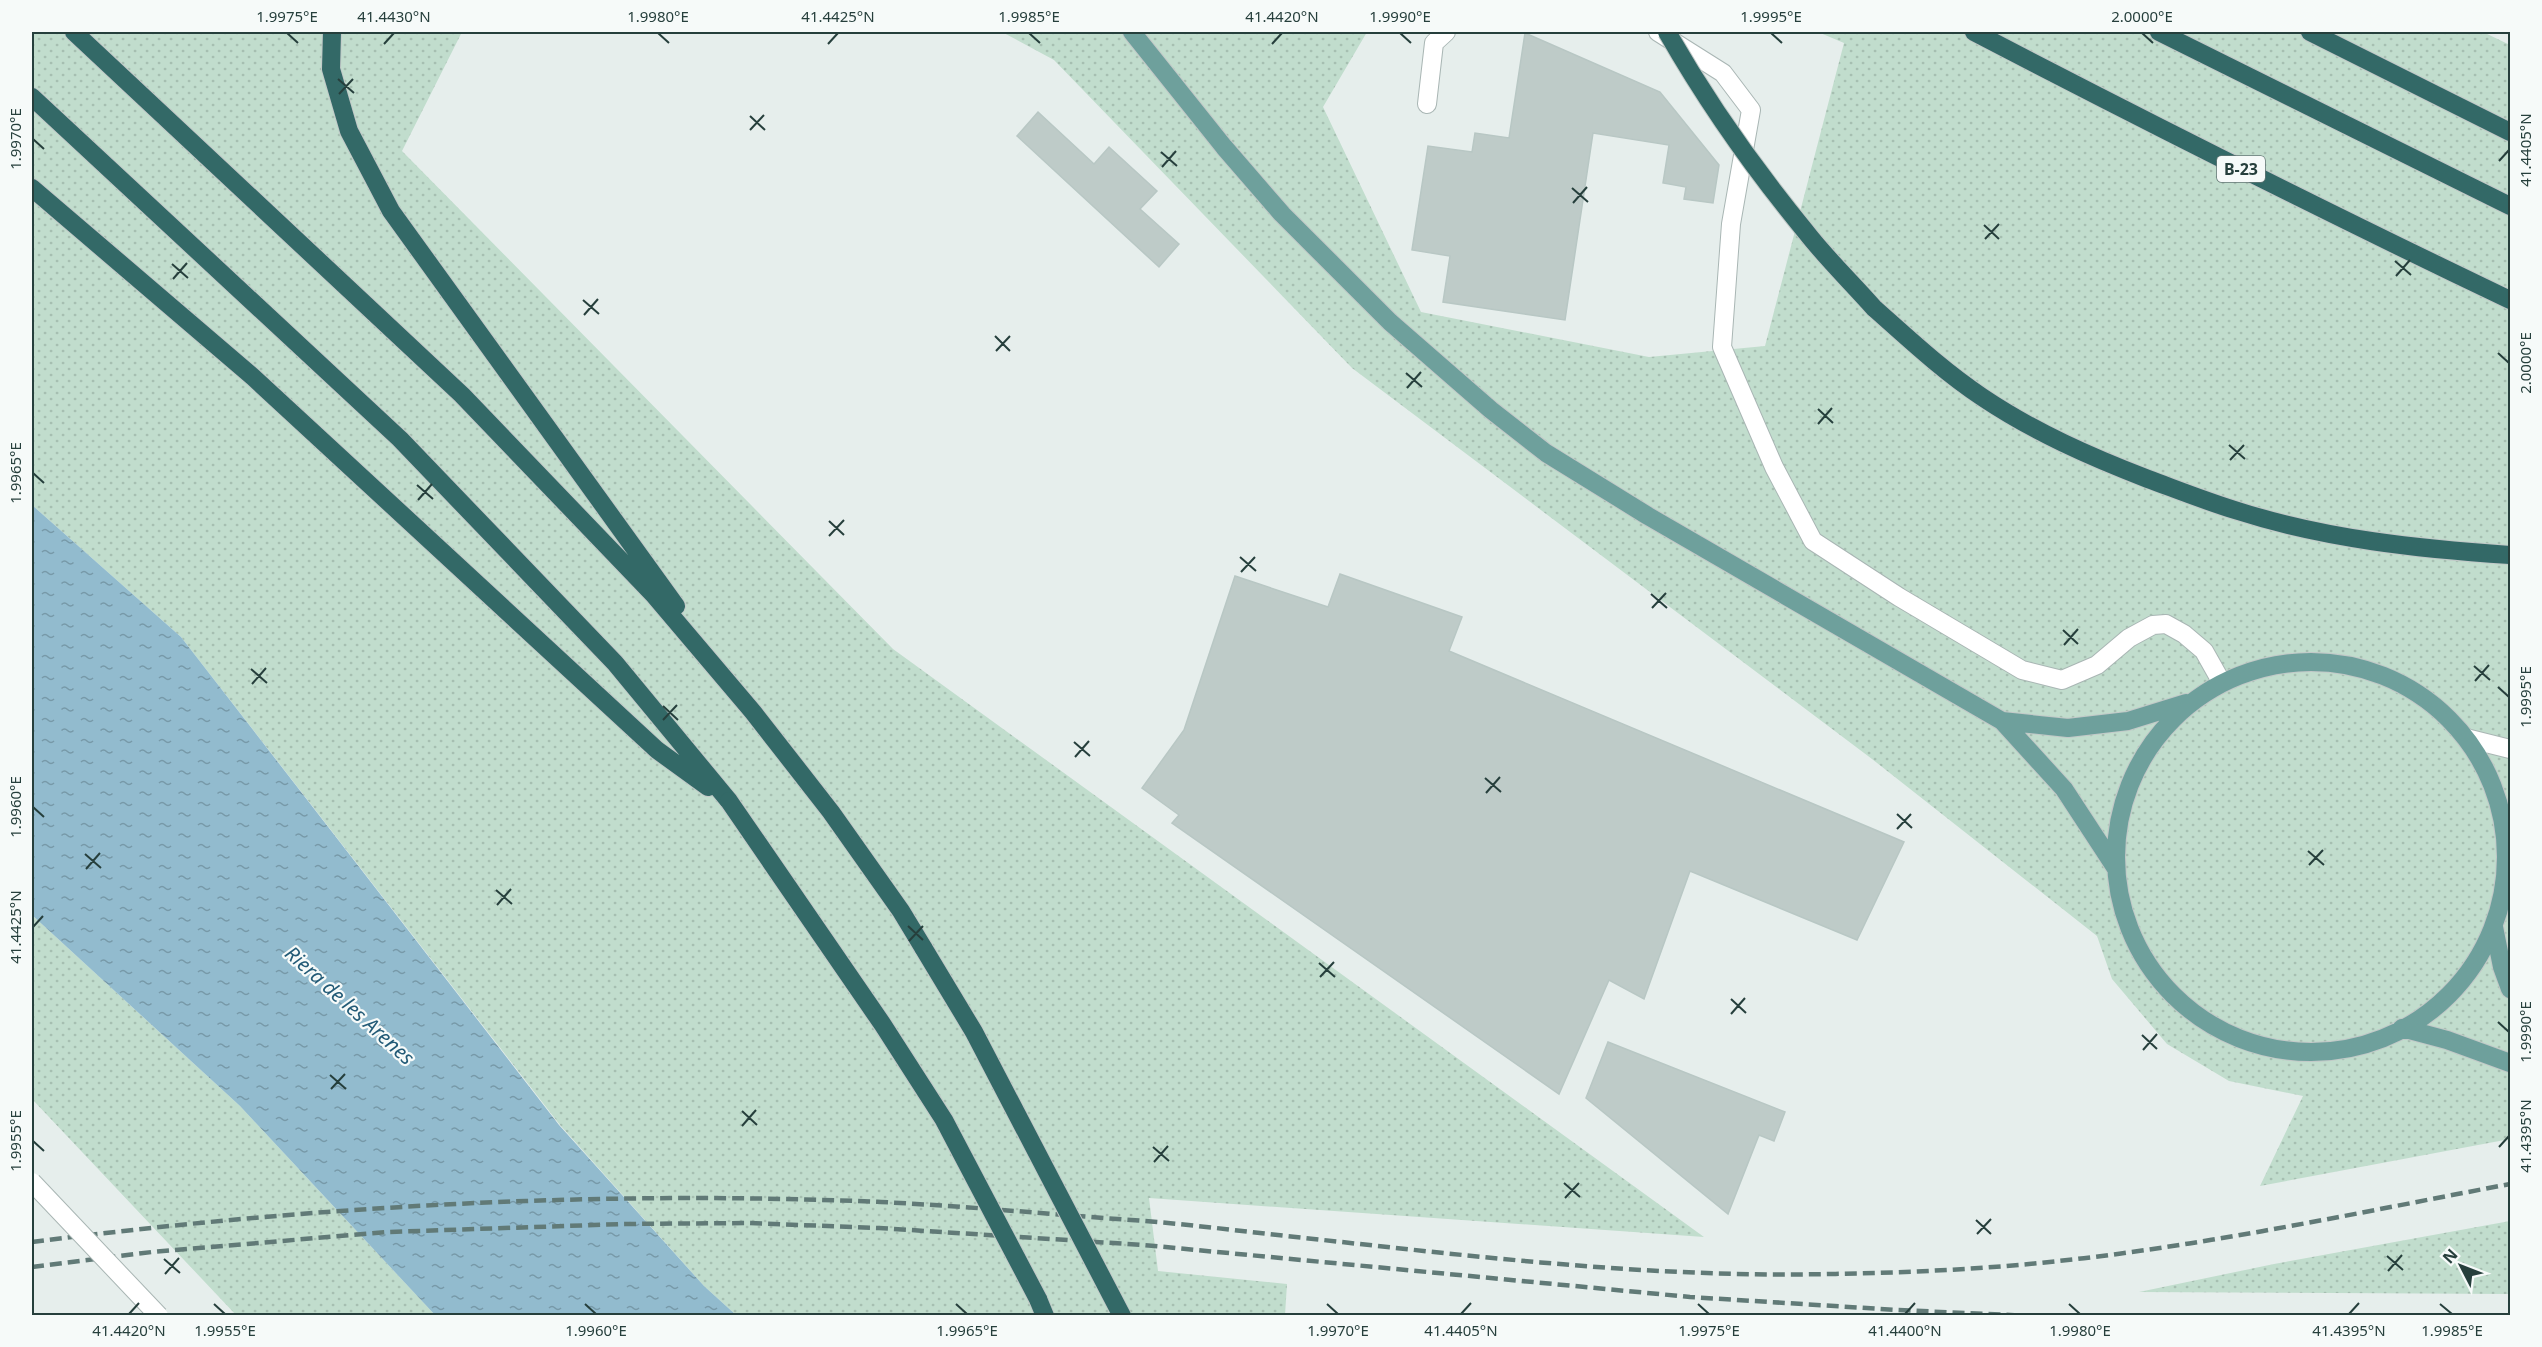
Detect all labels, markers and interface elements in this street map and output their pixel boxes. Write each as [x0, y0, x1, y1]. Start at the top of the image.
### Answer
text: 1.9975°E [256, 6, 318, 26]
text: 41.4430°N [357, 6, 431, 26]
text: 1.9980°E [627, 6, 689, 26]
text: 41.4425°N [801, 6, 875, 26]
text: 1.9985°E [998, 6, 1060, 26]
text: 41.4420°N [1245, 6, 1319, 26]
text: 1.9990°E [1369, 6, 1431, 26]
text: 1.9995°E [1740, 6, 1802, 26]
text: 2.0000°E [2111, 6, 2173, 26]
text: 1.9970°E [5, 108, 25, 170]
text: 41.4405°N [2515, 113, 2535, 187]
road number: B-23 [2217, 156, 2265, 182]
text: 2.0000°E [2515, 332, 2535, 394]
text: 1.9965°E [5, 442, 25, 504]
text: 1.9995°E [2515, 666, 2535, 728]
text: 1.9960°E [5, 776, 25, 838]
text: 41.4425°N [5, 890, 25, 964]
water label: Riera de les Arenes [279, 940, 421, 1071]
text: 1.9990°E [2515, 1001, 2535, 1063]
text: 41.4395°N [2515, 1099, 2535, 1173]
text: 1.9955°E [5, 1110, 25, 1172]
north arrow [2431, 1236, 2491, 1296]
text: N [2437, 1244, 2462, 1268]
text: 41.4420°N [92, 1320, 166, 1340]
text: 1.9955°E [194, 1320, 256, 1340]
text: 1.9960°E [565, 1320, 627, 1340]
text: 1.9965°E [936, 1320, 998, 1340]
text: 1.9970°E [1307, 1320, 1369, 1340]
text: 41.4405°N [1424, 1320, 1498, 1340]
text: 1.9975°E [1678, 1320, 1740, 1340]
text: 41.4400°N [1868, 1320, 1942, 1340]
text: 1.9980°E [2049, 1320, 2111, 1340]
text: 41.4395°N [2312, 1320, 2386, 1340]
text: 1.9985°E [2421, 1320, 2483, 1340]

